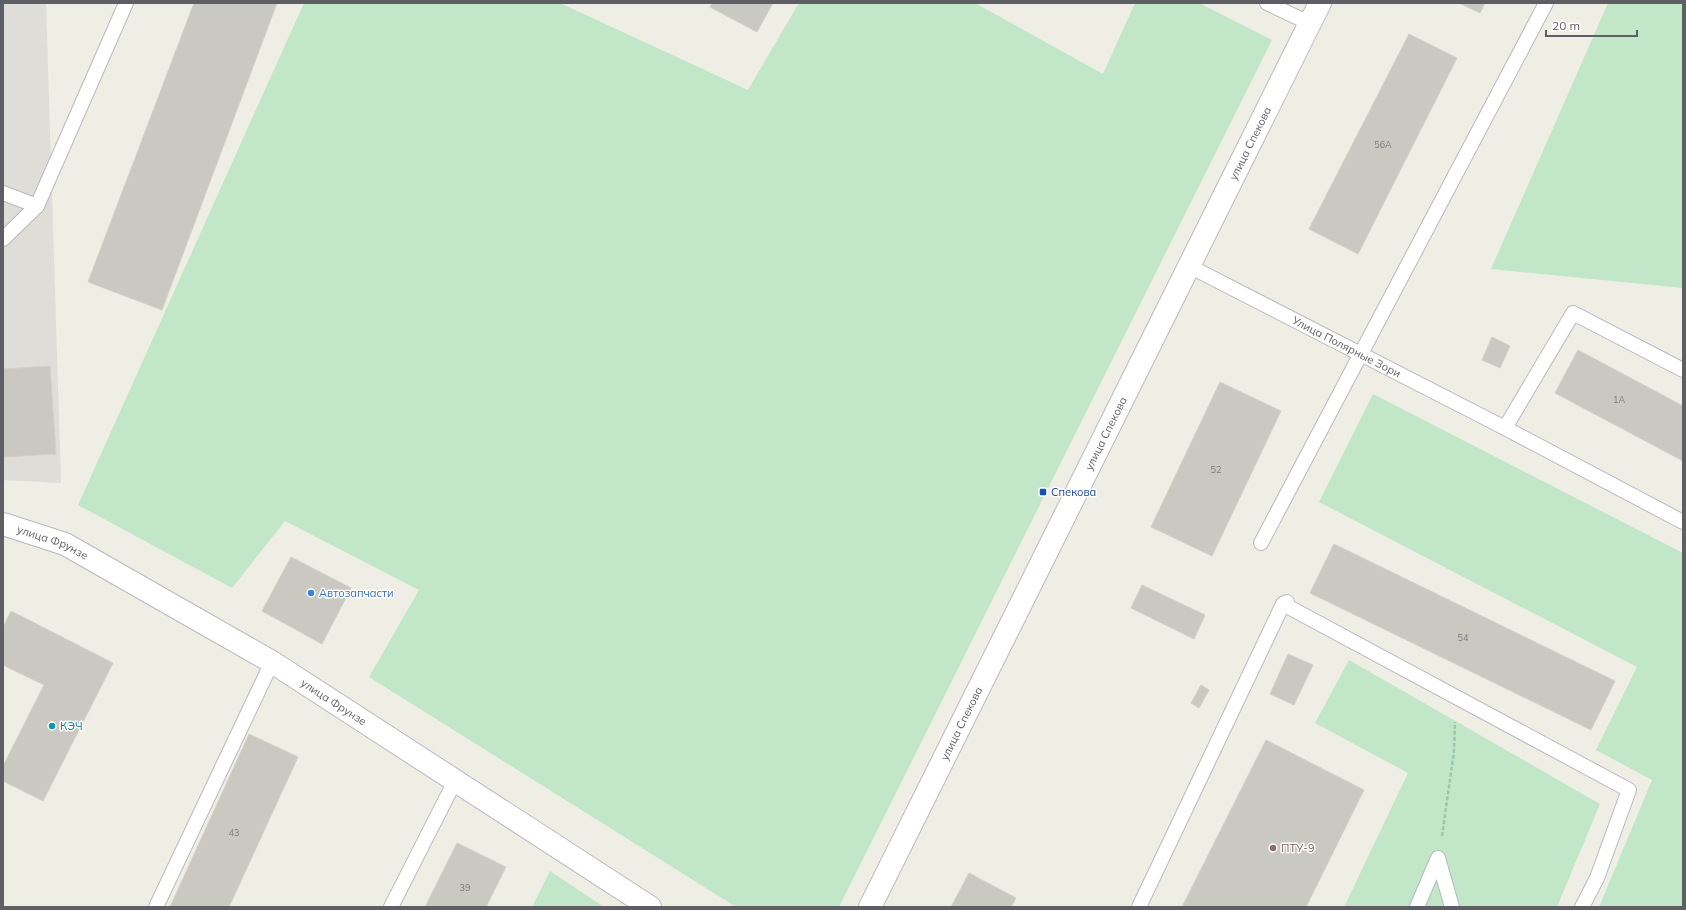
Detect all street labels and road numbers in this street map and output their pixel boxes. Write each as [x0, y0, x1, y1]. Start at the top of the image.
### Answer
street label: улица Спекова [1226, 104, 1274, 182]
street label: Улица Полярные Зори [1289, 313, 1403, 380]
street label: улица Спекова [1082, 394, 1130, 473]
street label: улица Фрунзе [15, 522, 91, 563]
street label: улица Фрунзе [298, 676, 369, 728]
street label: улица Спекова [937, 684, 986, 763]

